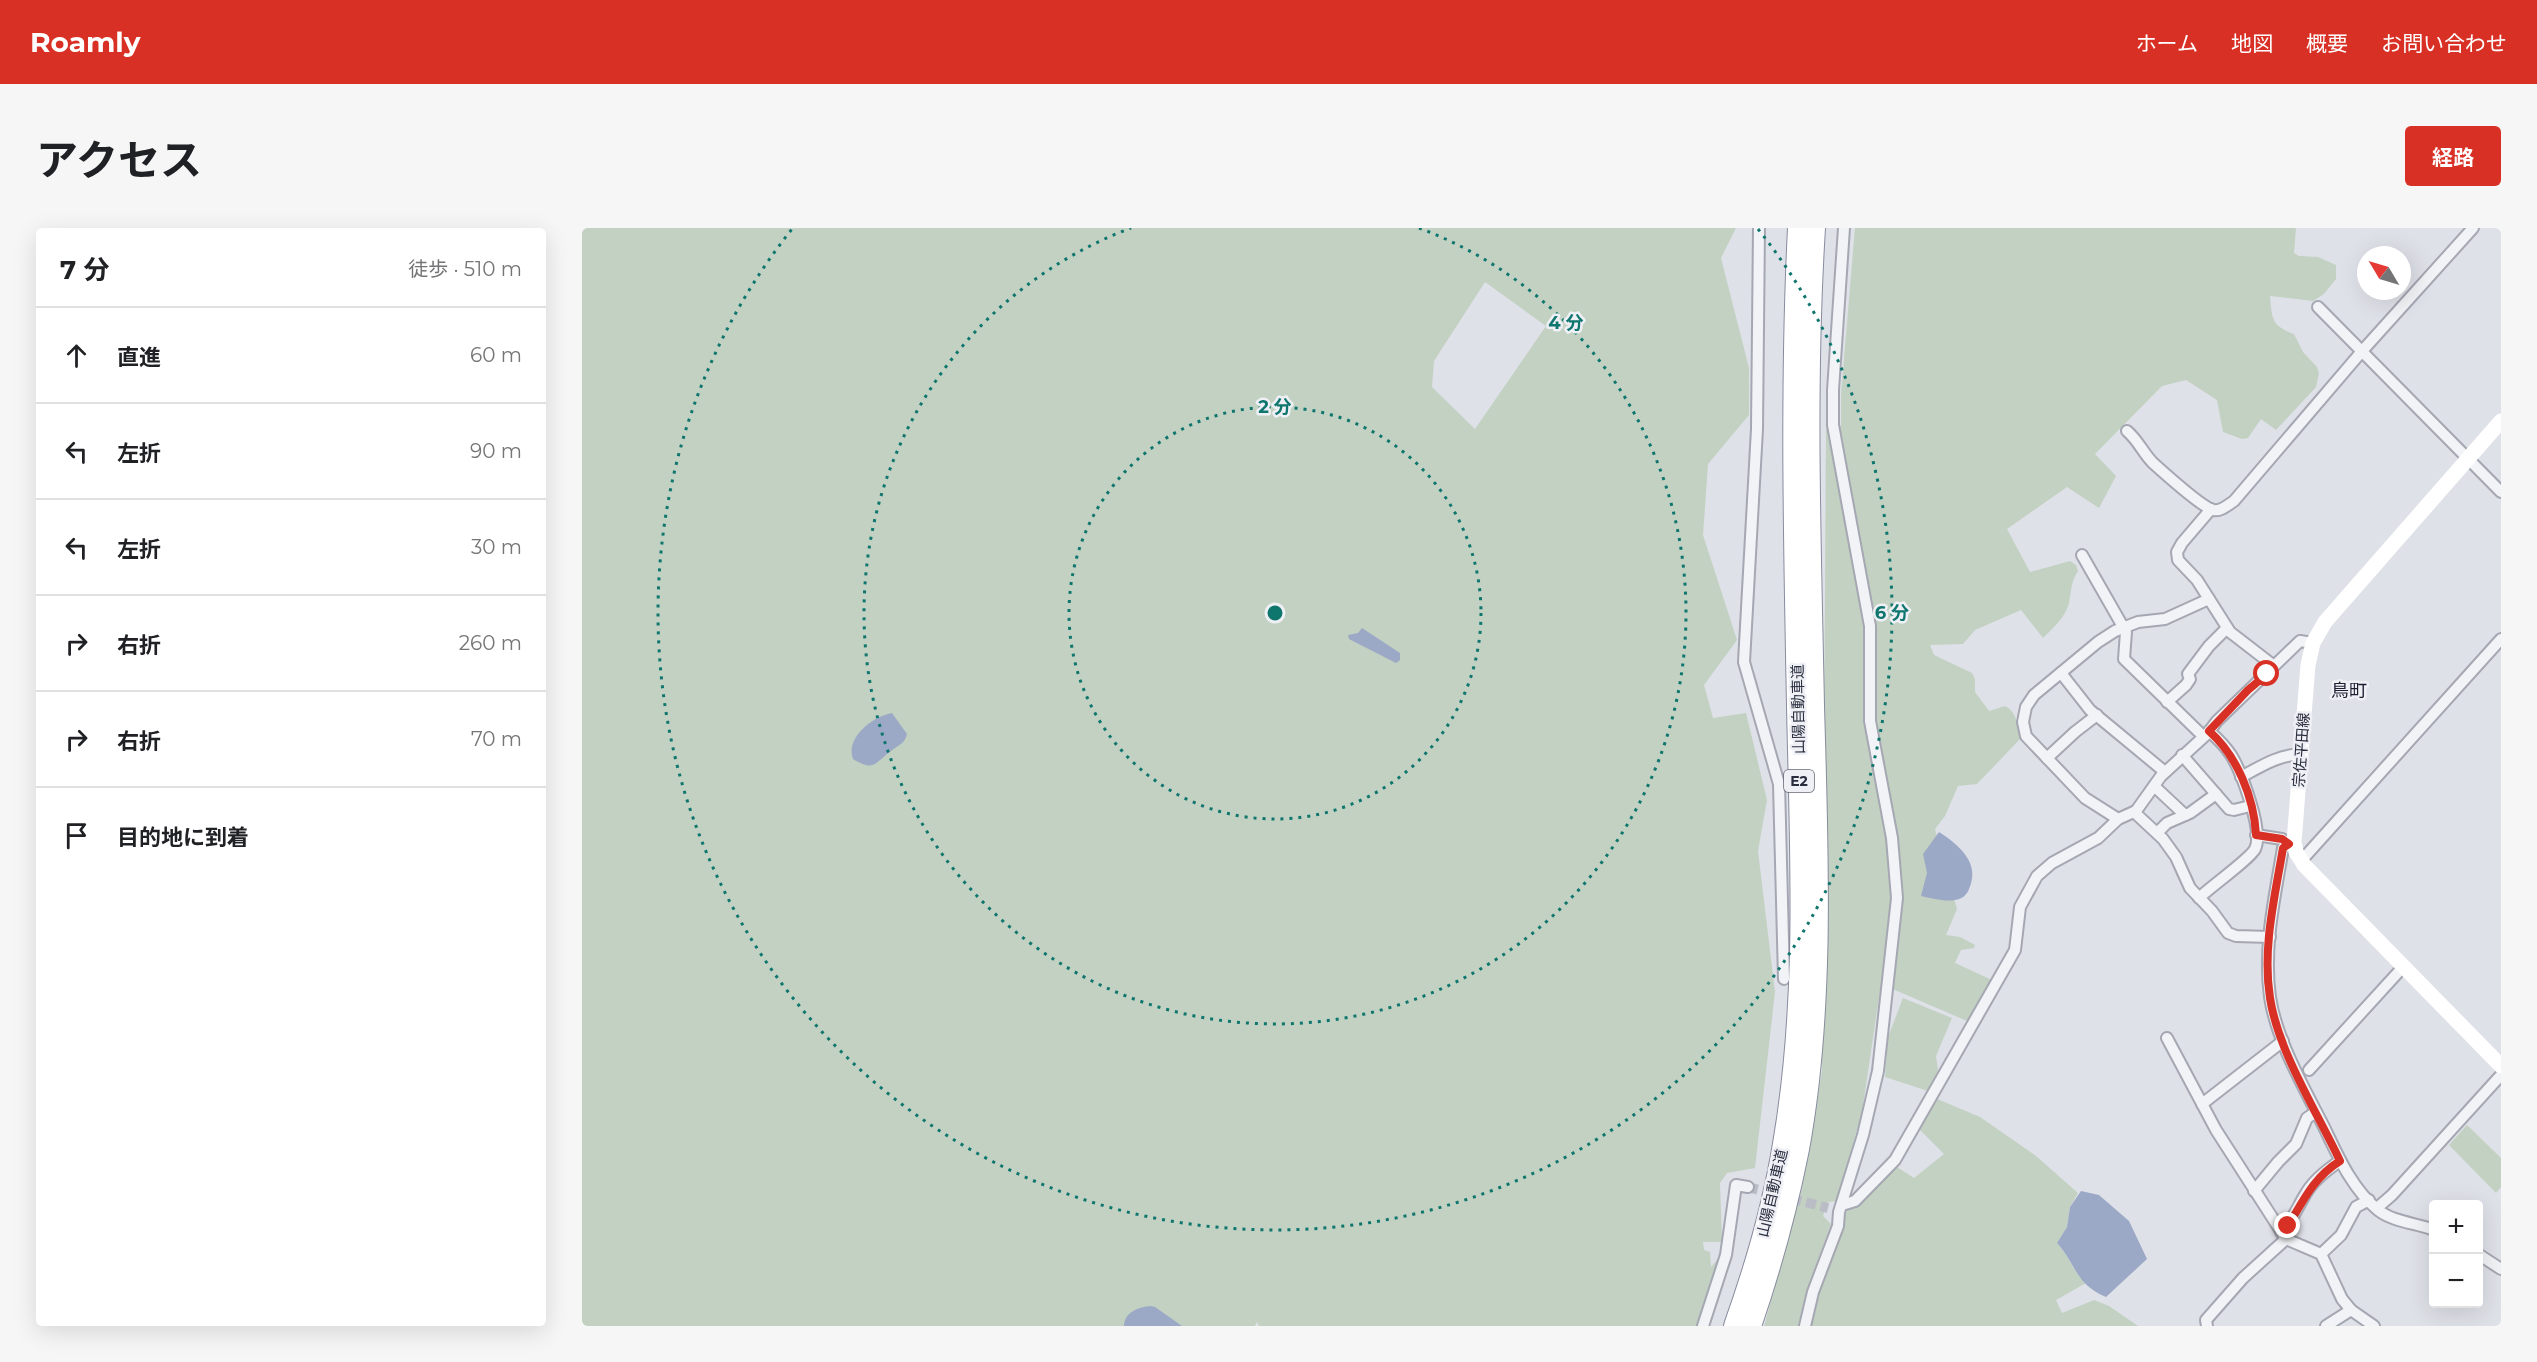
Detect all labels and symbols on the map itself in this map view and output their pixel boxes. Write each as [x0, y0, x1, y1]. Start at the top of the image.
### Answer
north arrow [2357, 246, 2411, 300]
text: 4 分 [1548, 312, 1584, 334]
text: 2 分 [1258, 396, 1292, 418]
text: 6 分 [1875, 602, 1909, 624]
centre of rings [1265, 603, 1285, 623]
route start [2253, 660, 2279, 686]
street label: 山陽自動車道 [1788, 664, 1808, 754]
district label: 鳥町 [2331, 680, 2367, 702]
street label: 宗佐平田線 [2289, 712, 2313, 788]
road number: E2 [1784, 770, 1814, 792]
street label: 山陽自動車道 [1753, 1147, 1791, 1239]
route end [2274, 1212, 2300, 1238]

